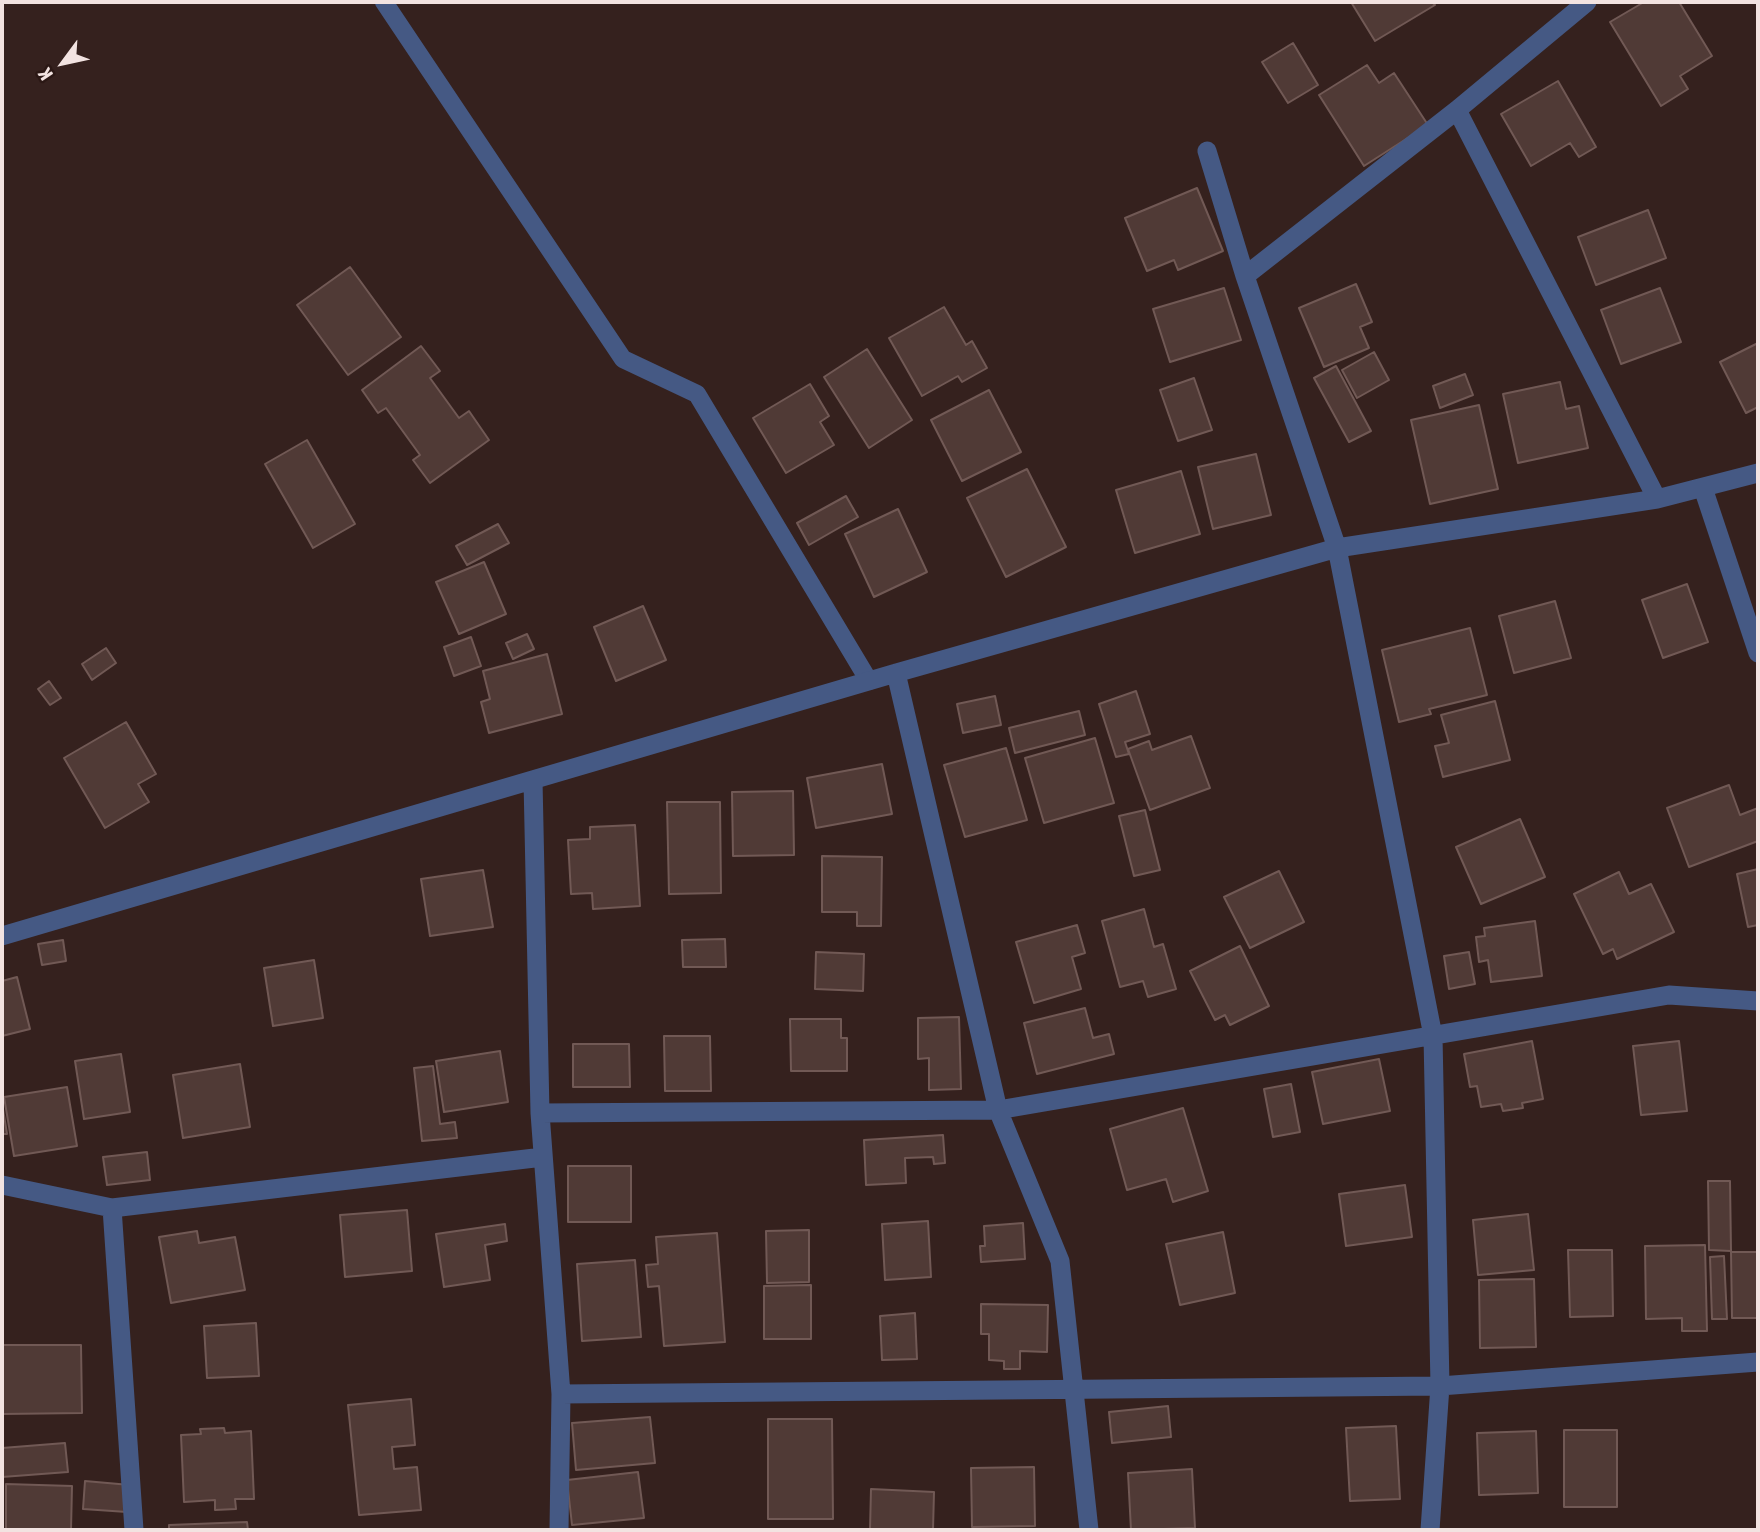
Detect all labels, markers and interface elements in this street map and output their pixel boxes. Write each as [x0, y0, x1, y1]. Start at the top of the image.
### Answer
north arrow [28, 28, 98, 98]
text: K [34, 65, 57, 84]

